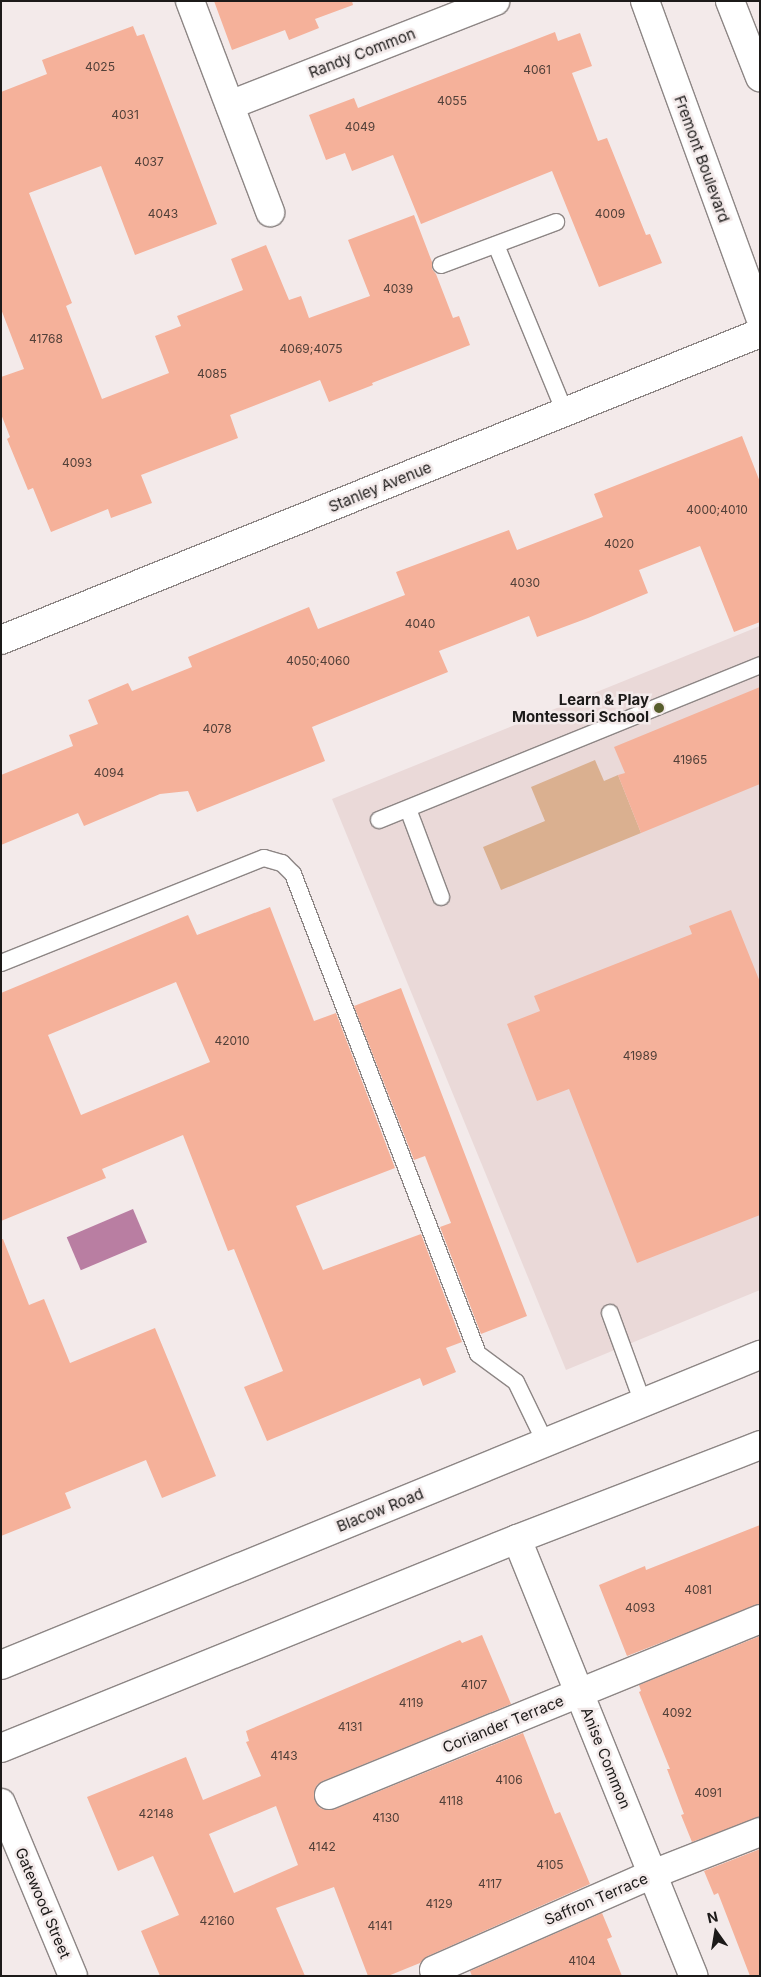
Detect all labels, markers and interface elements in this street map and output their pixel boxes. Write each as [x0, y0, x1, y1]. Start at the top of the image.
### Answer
street label: Randy Common [306, 24, 418, 82]
house number: 4025 [85, 60, 115, 74]
house number: 4061 [523, 63, 551, 77]
street label: Fremont Boulevard [671, 93, 733, 225]
house number: 4055 [437, 94, 467, 108]
house number: 4031 [111, 108, 139, 122]
house number: 4049 [345, 120, 375, 134]
house number: 4037 [134, 155, 164, 169]
house number: 4043 [148, 207, 178, 221]
house number: 4009 [595, 207, 625, 221]
house number: 4039 [383, 282, 413, 296]
house number: 41768 [29, 332, 63, 346]
house number: 4069;4075 [280, 342, 342, 356]
house number: 4085 [197, 367, 227, 381]
house number: 4093 [62, 456, 92, 470]
street label: Stanley Avenue [326, 458, 434, 516]
house number: 4000;4010 [686, 503, 748, 517]
house number: 4020 [604, 537, 634, 551]
house number: 4030 [510, 576, 540, 590]
house number: 4040 [405, 617, 435, 631]
house number: 4050;4060 [286, 654, 350, 668]
place label: Learn & Play Montessori School [512, 690, 649, 725]
marker: Learn & Play Montessori School [653, 702, 665, 714]
house number: 4078 [202, 722, 232, 736]
house number: 41965 [673, 753, 707, 767]
house number: 4094 [94, 766, 124, 780]
house number: 42010 [214, 1034, 250, 1048]
house number: 41989 [623, 1049, 657, 1063]
street label: Blacow Road [334, 1484, 426, 1536]
house number: 4081 [684, 1583, 712, 1597]
house number: 4093 [625, 1601, 655, 1615]
house number: 4107 [461, 1678, 487, 1692]
street label: Coriander Terrace [440, 1691, 566, 1757]
house number: 4119 [399, 1696, 423, 1710]
street label: Anise Common [577, 1705, 635, 1811]
house number: 4092 [662, 1706, 692, 1720]
house number: 4131 [338, 1720, 362, 1734]
house number: 4143 [270, 1749, 298, 1763]
house number: 4106 [495, 1773, 523, 1787]
house number: 4091 [694, 1786, 722, 1800]
house number: 4118 [439, 1794, 463, 1808]
house number: 42148 [138, 1807, 174, 1821]
house number: 4130 [372, 1811, 400, 1825]
house number: 4142 [308, 1840, 336, 1854]
street label: Gatewood Street [12, 1845, 74, 1961]
house number: 4105 [536, 1858, 564, 1872]
street label: Saffron Terrace [542, 1869, 650, 1929]
house number: 4117 [478, 1877, 502, 1891]
house number: 4129 [425, 1897, 453, 1911]
north arrow [691, 1907, 741, 1957]
text: N [705, 1907, 720, 1926]
house number: 42160 [200, 1914, 234, 1928]
house number: 4141 [368, 1919, 392, 1933]
house number: 4104 [568, 1954, 596, 1968]

